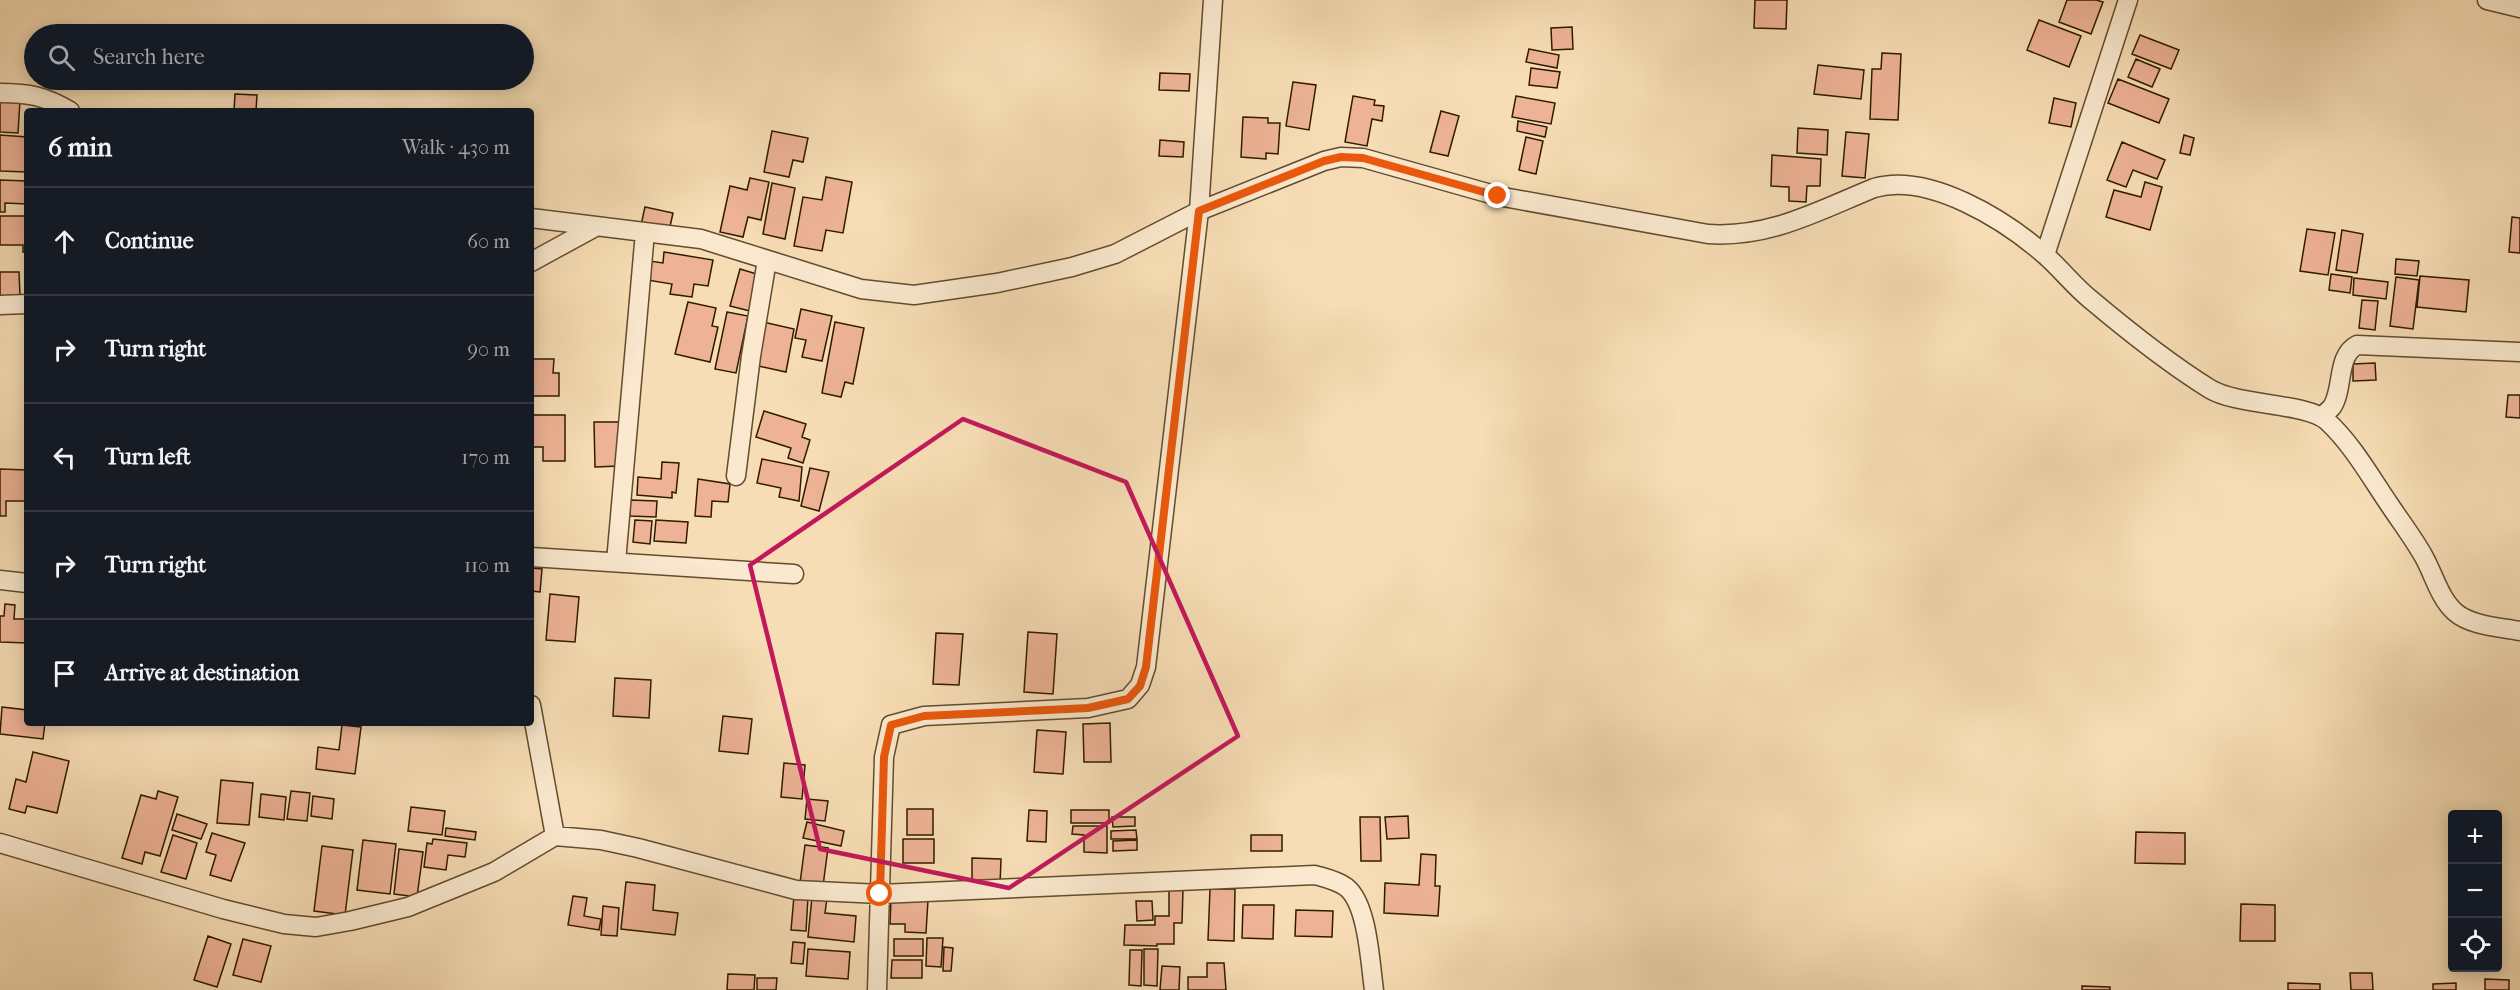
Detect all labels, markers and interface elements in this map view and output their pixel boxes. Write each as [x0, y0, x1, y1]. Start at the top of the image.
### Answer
search box [24, 24, 534, 90]
icon: search [45, 41, 78, 74]
text: Search here [93, 44, 205, 70]
text: 6 min [48, 132, 112, 163]
text: Walk · 430 m [402, 136, 510, 159]
route end [1484, 182, 1510, 208]
icon: ahead [48, 225, 81, 258]
text: Continue [105, 228, 194, 254]
text: 60 m [467, 230, 510, 253]
icon: right [48, 333, 81, 366]
text: Turn right [105, 336, 206, 362]
text: 90 m [468, 338, 510, 361]
icon: left [48, 441, 81, 474]
text: Turn left [105, 444, 191, 470]
text: 170 m [461, 446, 510, 469]
icon: right [48, 549, 81, 582]
text: Turn right [105, 552, 206, 578]
text: 110 m [464, 554, 510, 577]
icon: arrive [48, 657, 81, 690]
text: Arrive at destination [105, 660, 299, 686]
map controls [2448, 810, 2502, 972]
button: + [2448, 810, 2502, 864]
button: − [2448, 864, 2502, 918]
route start [866, 880, 892, 906]
button: locate [2448, 918, 2502, 972]

